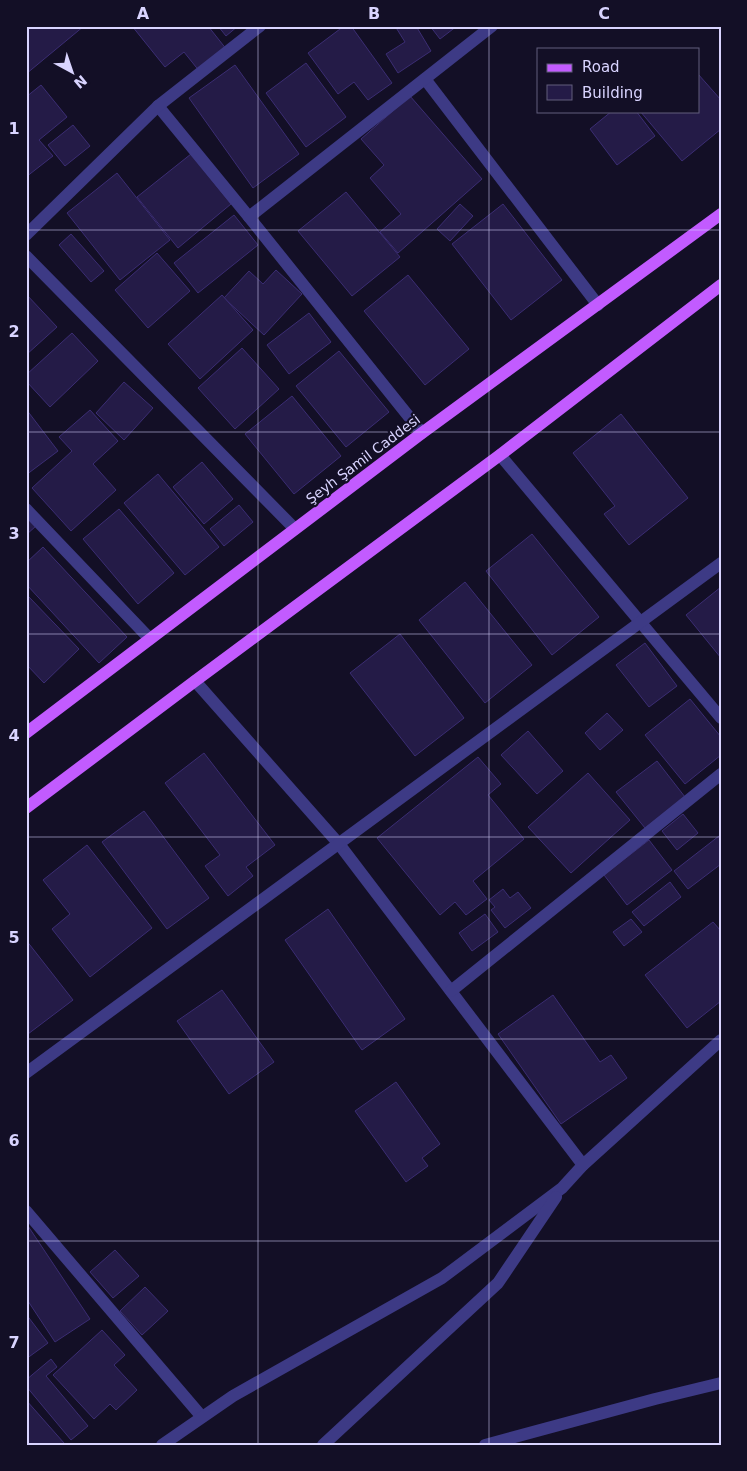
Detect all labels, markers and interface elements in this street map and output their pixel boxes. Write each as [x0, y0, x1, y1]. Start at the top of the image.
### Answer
text: A [137, 4, 150, 23]
text: B [368, 4, 380, 23]
text: C [598, 4, 610, 23]
north arrow [48, 48, 98, 98]
legend [537, 48, 700, 112]
text: Road [582, 58, 620, 76]
text: N [71, 72, 90, 92]
text: Building [582, 84, 643, 102]
text: 1 [8, 119, 20, 138]
text: 2 [8, 322, 20, 341]
street label: Şeyh Şamil Caddesi [303, 411, 423, 507]
text: 3 [8, 524, 20, 543]
text: 4 [8, 726, 20, 745]
text: 5 [8, 928, 20, 947]
text: 6 [8, 1131, 20, 1150]
text: 7 [8, 1333, 20, 1352]

